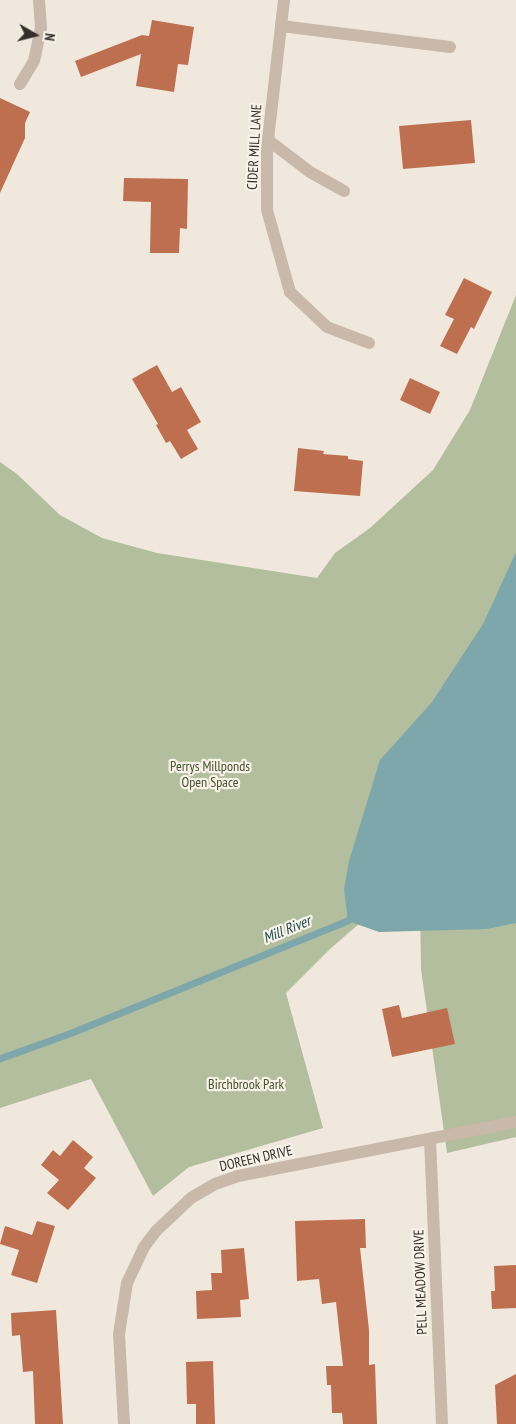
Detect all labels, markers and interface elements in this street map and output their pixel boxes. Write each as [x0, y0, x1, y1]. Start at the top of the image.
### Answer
north arrow [10, 10, 60, 60]
text: N [40, 32, 59, 42]
street label: CIDER MILL LANE [244, 104, 266, 190]
park label: Perrys Millponds Open Space [170, 759, 250, 792]
water label: Mill River [261, 912, 313, 948]
park label: Birchbrook Park [208, 1077, 284, 1093]
street label: DOREEN DRIVE [218, 1142, 294, 1176]
street label: PELL MEADOW DRIVE [411, 1229, 431, 1335]

